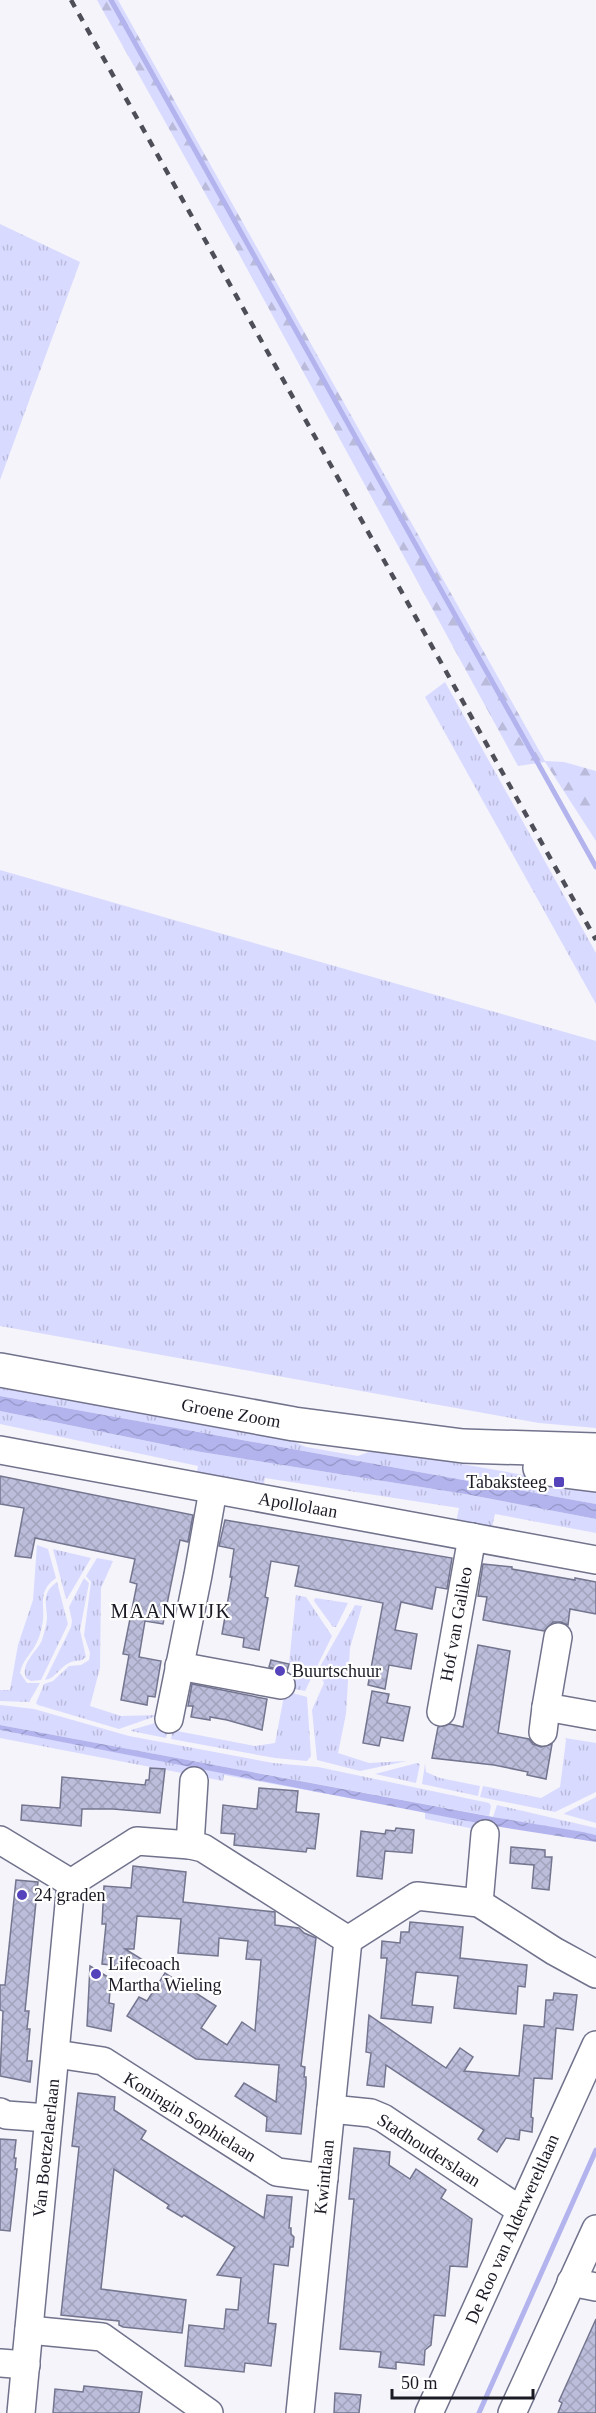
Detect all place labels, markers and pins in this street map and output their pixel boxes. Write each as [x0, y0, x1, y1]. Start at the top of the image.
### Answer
place label: Tabaksteeg [466, 1472, 547, 1492]
marker: Tabaksteeg [552, 1475, 566, 1489]
place label: Buurtschuur [292, 1661, 381, 1681]
marker: Buurtschuur [273, 1664, 287, 1678]
place label: 24 graden [34, 1885, 105, 1905]
marker: 24 graden [15, 1888, 29, 1902]
place label: Lifecoach Martha Wieling [108, 1954, 221, 1995]
marker: Lifecoach Martha Wieling [89, 1967, 103, 1981]

